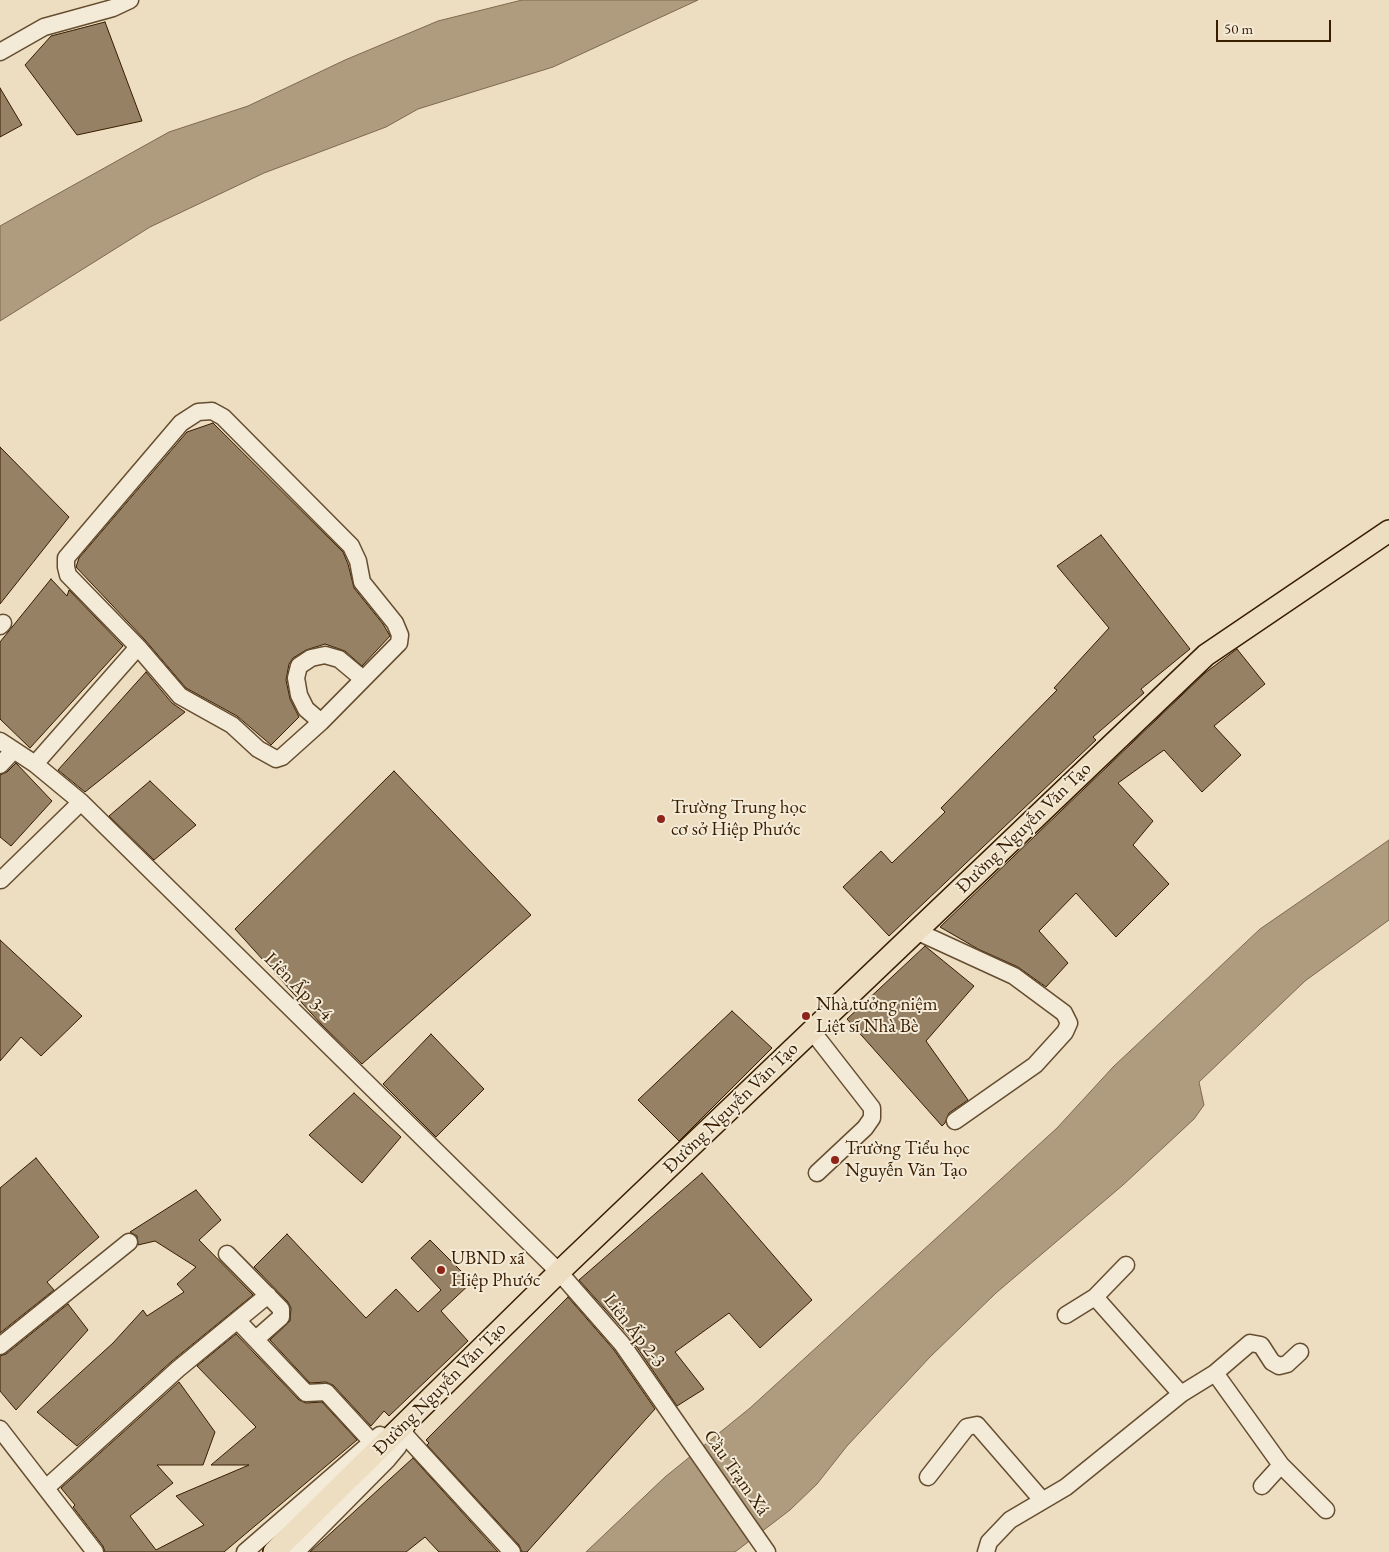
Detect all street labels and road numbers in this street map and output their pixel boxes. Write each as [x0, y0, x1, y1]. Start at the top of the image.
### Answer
street label: Đường Nguyễn Văn Tạo [952, 758, 1096, 898]
street label: Liên Ấp 3-4 [259, 948, 337, 1026]
street label: Đường Nguyễn Văn Tạo [659, 1038, 803, 1178]
street label: Liên Ấp 2-3 [598, 1290, 670, 1372]
street label: Đường Nguyễn Văn Tạo [369, 1318, 511, 1460]
street label: Cầu Trạm Xá [698, 1426, 774, 1520]

